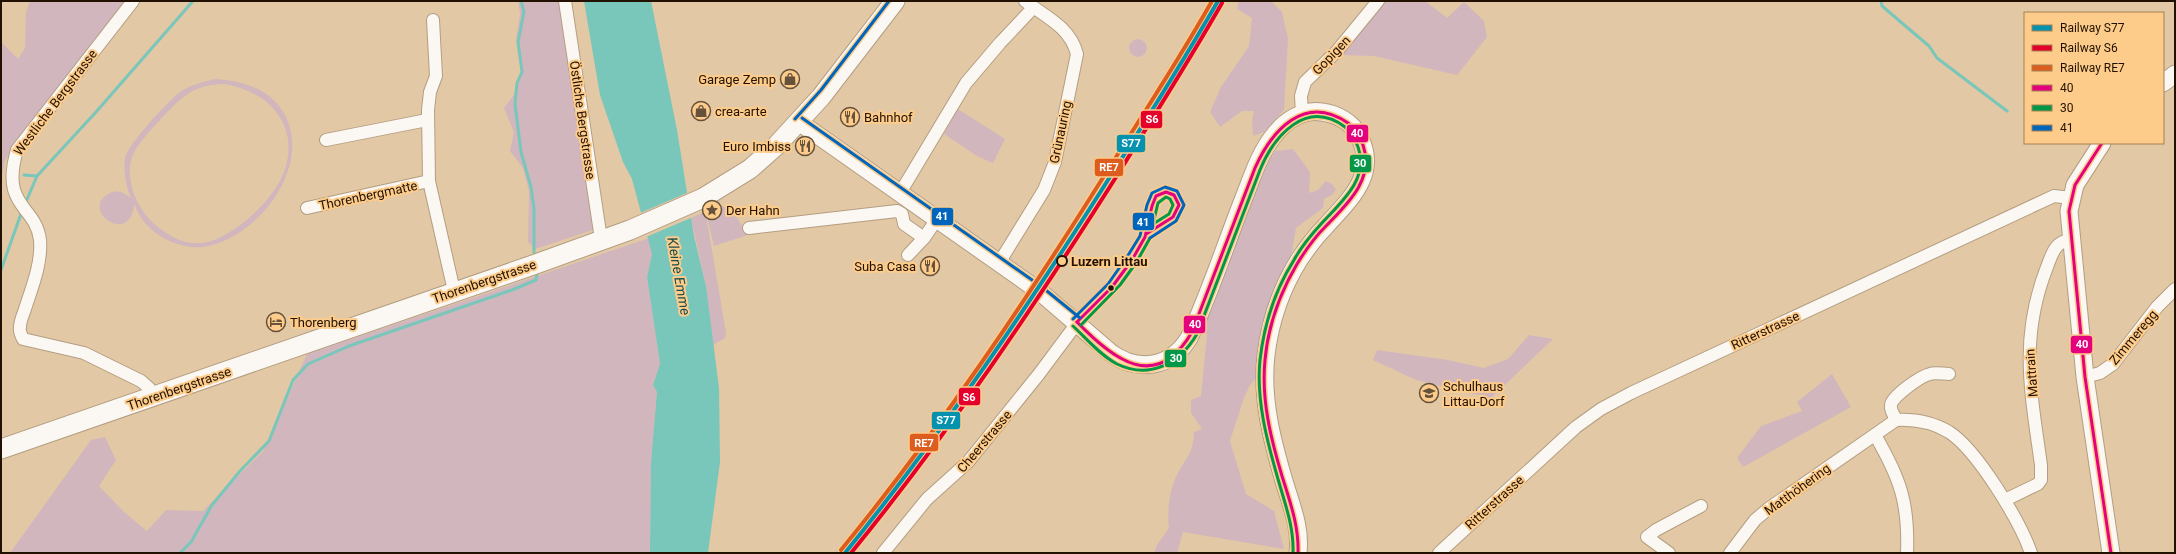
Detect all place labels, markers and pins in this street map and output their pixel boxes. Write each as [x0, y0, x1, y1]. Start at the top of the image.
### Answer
shop icon: Garage Zemp [779, 68, 801, 90]
place label: Garage Zemp [698, 72, 776, 87]
shop icon: crea-arte [690, 100, 712, 122]
place label: crea-arte [715, 104, 767, 119]
restaurant icon: Bahnhof [839, 106, 861, 128]
place label: Bahnhof [864, 110, 913, 125]
restaurant icon: Euro Imbiss [794, 135, 816, 157]
place label: Euro Imbiss [723, 139, 791, 154]
place icon: Der Hahn [701, 199, 723, 221]
place label: Der Hahn [726, 203, 780, 218]
place label: Luzern Littau [1071, 254, 1148, 269]
restaurant icon: Suba Casa [919, 255, 941, 277]
marker: Luzern Littau [1056, 255, 1068, 267]
place label: Suba Casa [854, 259, 916, 274]
unlabelled marker [1106, 283, 1116, 293]
hotel icon: Thorenberg [265, 311, 287, 333]
place label: Thorenberg [290, 315, 356, 330]
place label: Schulhaus Littau-Dorf [1443, 379, 1505, 409]
school or university icon: Schulhaus Littau-Dorf [1418, 382, 1440, 404]

